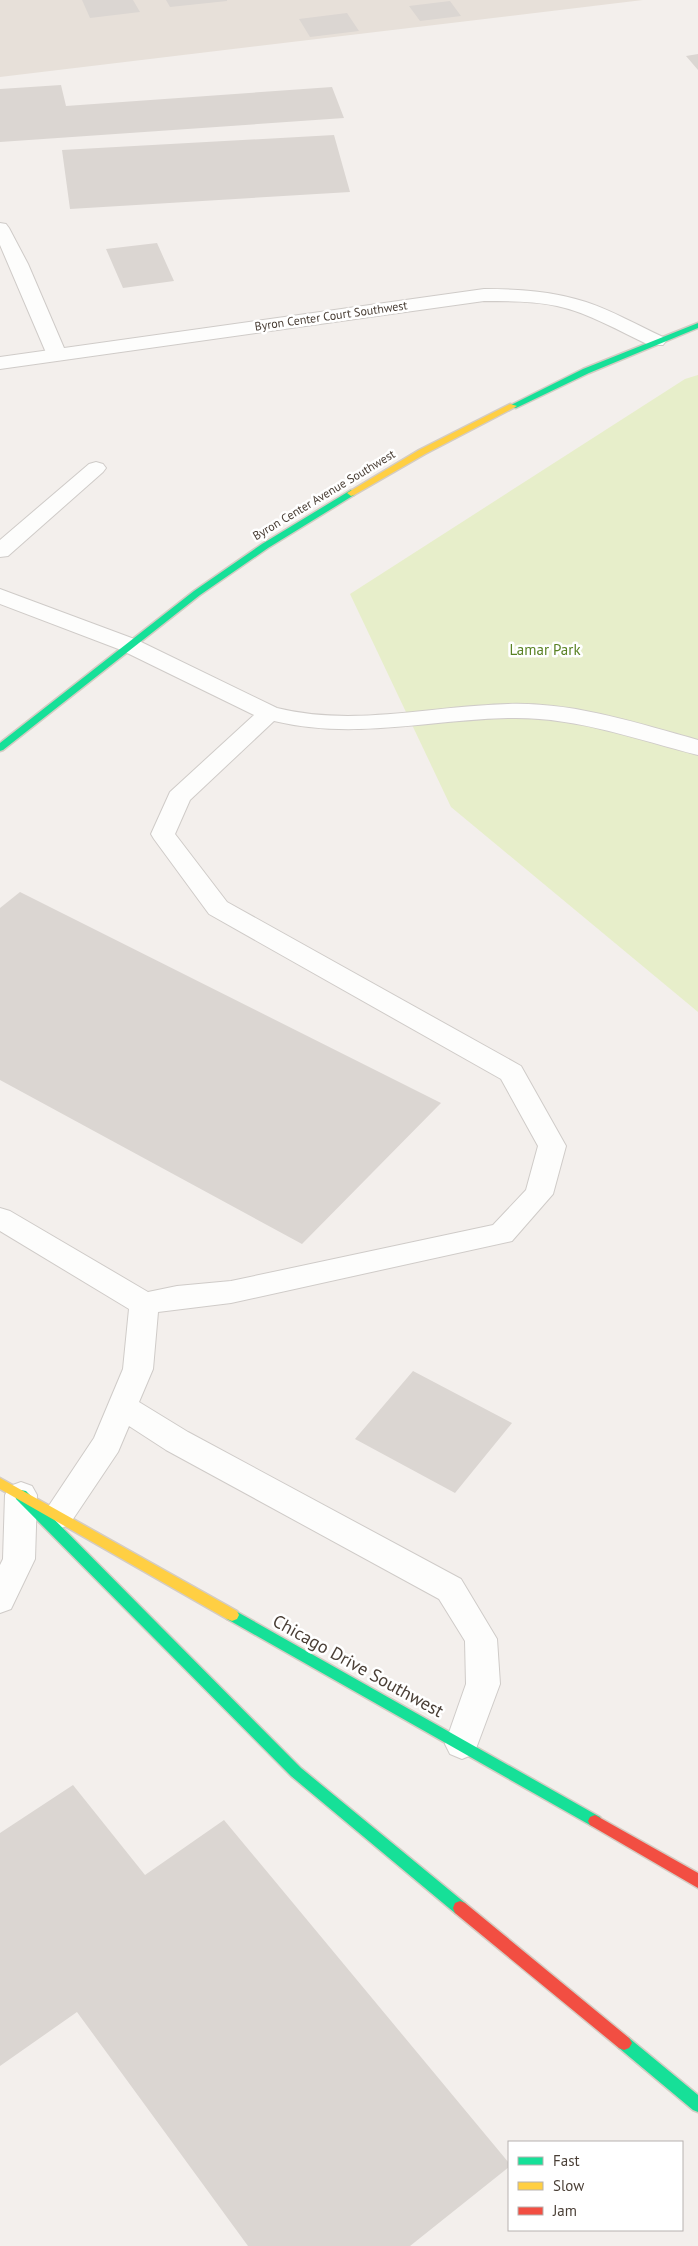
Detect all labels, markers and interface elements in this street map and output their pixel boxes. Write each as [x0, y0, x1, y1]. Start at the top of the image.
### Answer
street label: Byron Center Court Southwest [254, 297, 408, 334]
street label: Byron Center Avenue Southwest [250, 446, 398, 543]
park label: Lamar Park [509, 640, 581, 659]
street label: Chicago Drive Southwest [269, 1609, 448, 1722]
legend [508, 2141, 683, 2231]
text: Fast [553, 2151, 580, 2170]
text: Slow [553, 2176, 584, 2195]
text: Jam [552, 2201, 577, 2220]

